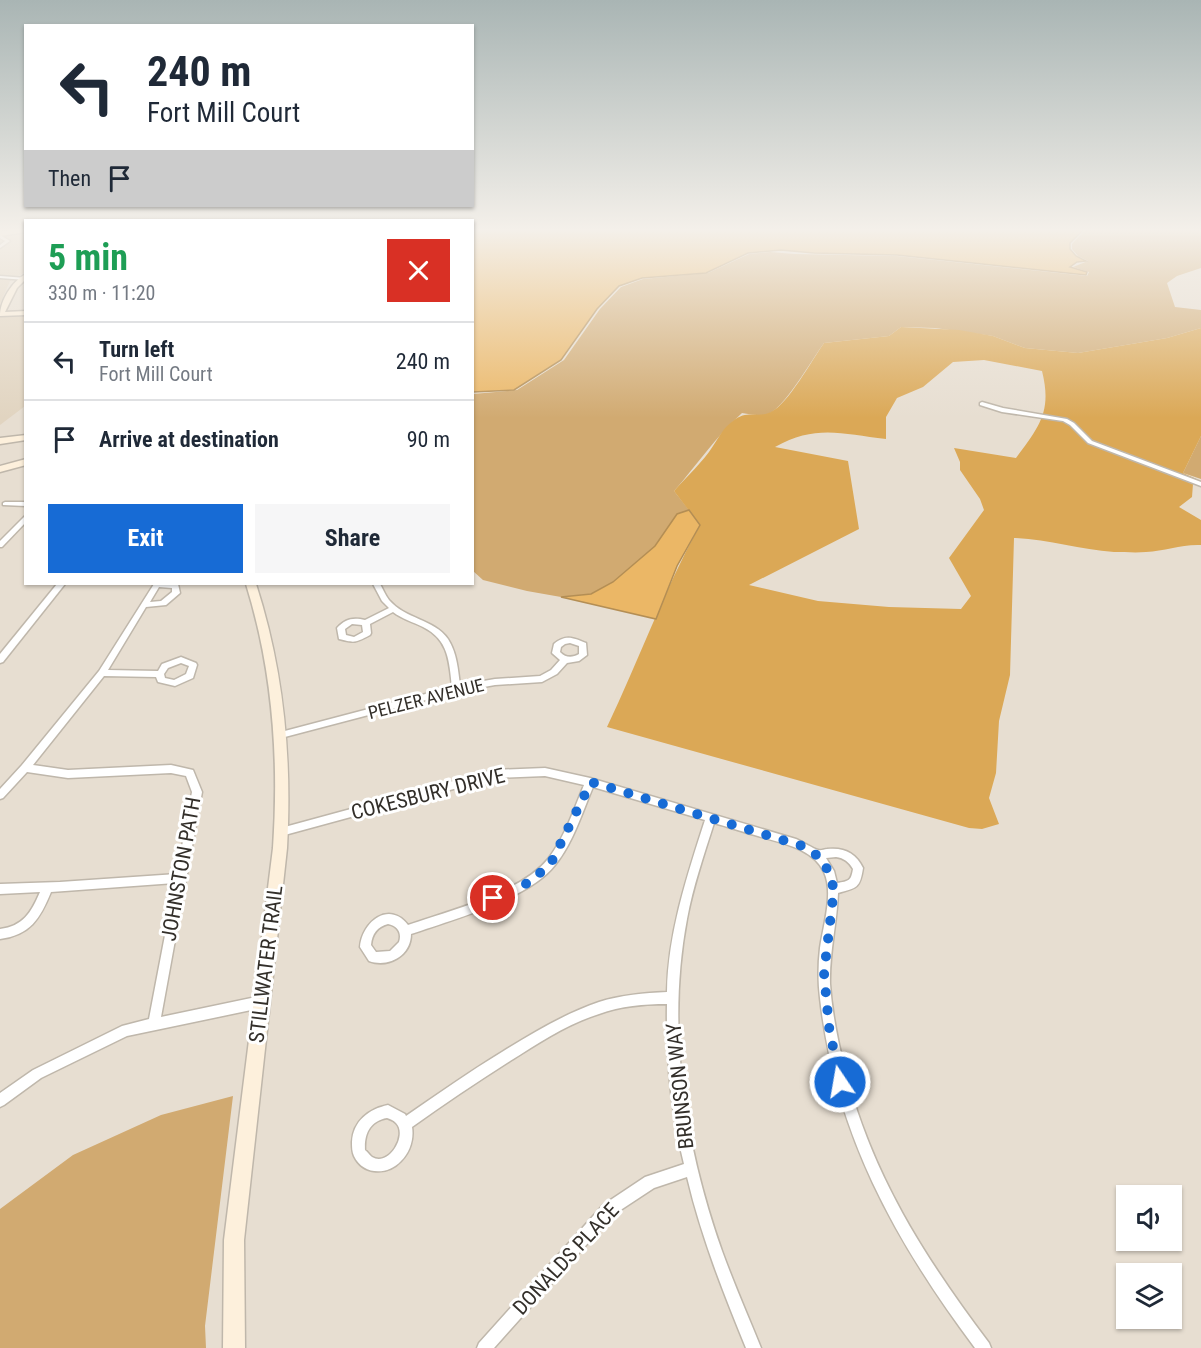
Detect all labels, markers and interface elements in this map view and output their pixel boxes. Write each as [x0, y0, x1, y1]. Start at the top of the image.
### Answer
text: 240 m [147, 47, 252, 96]
icon: left [48, 48, 126, 126]
text: Fort Mill Court [147, 97, 300, 129]
icon: arrive [103, 162, 136, 195]
text: Then [48, 166, 91, 191]
text: 5 min [48, 237, 128, 279]
button: close [387, 239, 450, 302]
text: 330 m · 11:20 [48, 281, 155, 305]
text: Turn left [99, 337, 174, 362]
icon: left [48, 345, 81, 378]
text: 240 m [396, 349, 450, 374]
text: Fort Mill Court [99, 362, 213, 386]
icon: arrive [48, 423, 81, 456]
text: Arrive at destination [99, 427, 279, 452]
text: 90 m [407, 427, 450, 452]
button: Exit [48, 504, 243, 573]
button: Share [255, 504, 450, 573]
street label: PELZER AVENUE [366, 674, 486, 723]
street label: COKESBURY DRIVE [349, 763, 507, 825]
street label: JOHNSTON PATH [157, 795, 205, 943]
pin [467, 872, 518, 923]
icon: arrive [476, 881, 509, 914]
street label: STILLWATER TRAIL [244, 884, 288, 1044]
street label: BRUNSON WAY [661, 1022, 699, 1150]
position arrow [808, 1050, 872, 1114]
map controls [1116, 1185, 1182, 1329]
button: sound [1116, 1185, 1182, 1251]
street label: DONALDS PLACE [508, 1198, 624, 1320]
button: layers [1116, 1263, 1182, 1329]

